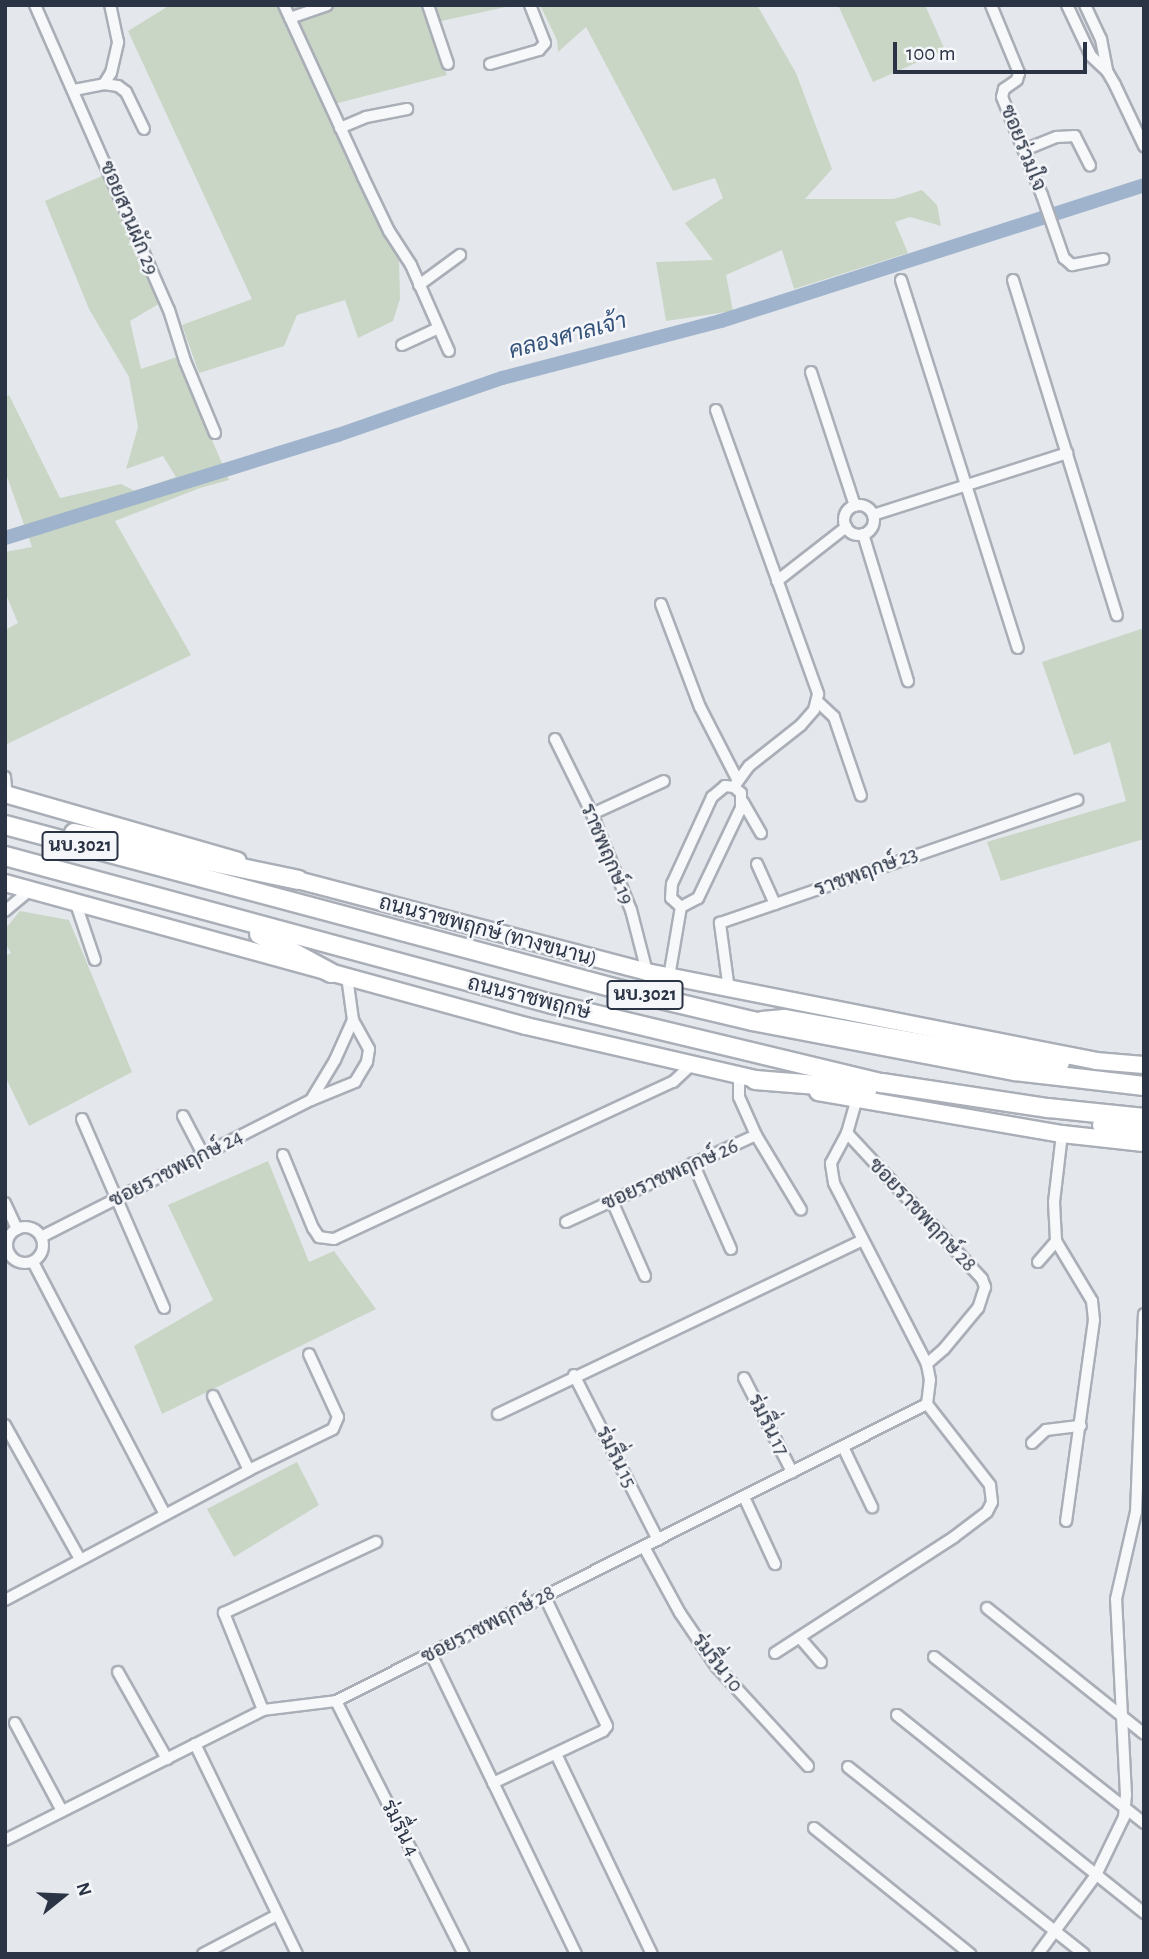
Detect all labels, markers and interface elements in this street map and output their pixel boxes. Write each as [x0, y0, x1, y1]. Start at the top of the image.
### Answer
scale bar [897, 28, 1091, 72]
text: 100 m [906, 43, 956, 64]
street label: ซอยร่วมใจ [994, 101, 1052, 195]
street label: ซอยสวนผัก 29 [94, 157, 164, 279]
water label: คลองศาลเจ้า [506, 308, 630, 366]
street label: ราชพฤกษ์ 19 [574, 800, 640, 908]
road number: นบ.3021 [42, 831, 119, 862]
street label: ราชพฤกษ์ 23 [811, 842, 921, 902]
street label: ถนนราชพฤกษ์ (ทางขนาน) [376, 890, 600, 972]
street label: ถนนราชพฤกษ์ [465, 971, 593, 1025]
road number: นบ.3021 [606, 979, 684, 1010]
street label: ซอยราชพฤกษ์ 24 [105, 1124, 247, 1214]
street label: ซอยราชพฤกษ์ 26 [598, 1134, 742, 1216]
street label: ซอยราชพฤกษ์ 28 [863, 1153, 981, 1277]
street label: ร่มรื่น 17 [742, 1390, 794, 1460]
street label: ร่มรื่น 15 [590, 1422, 642, 1492]
street label: ซอยราชพฤกษ์ 28 [417, 1580, 559, 1670]
street label: ร่มรื่น 10 [686, 1628, 748, 1698]
street label: ร่มรื่น 4 [375, 1795, 425, 1861]
north arrow [28, 1861, 98, 1931]
text: N [72, 1880, 95, 1899]

